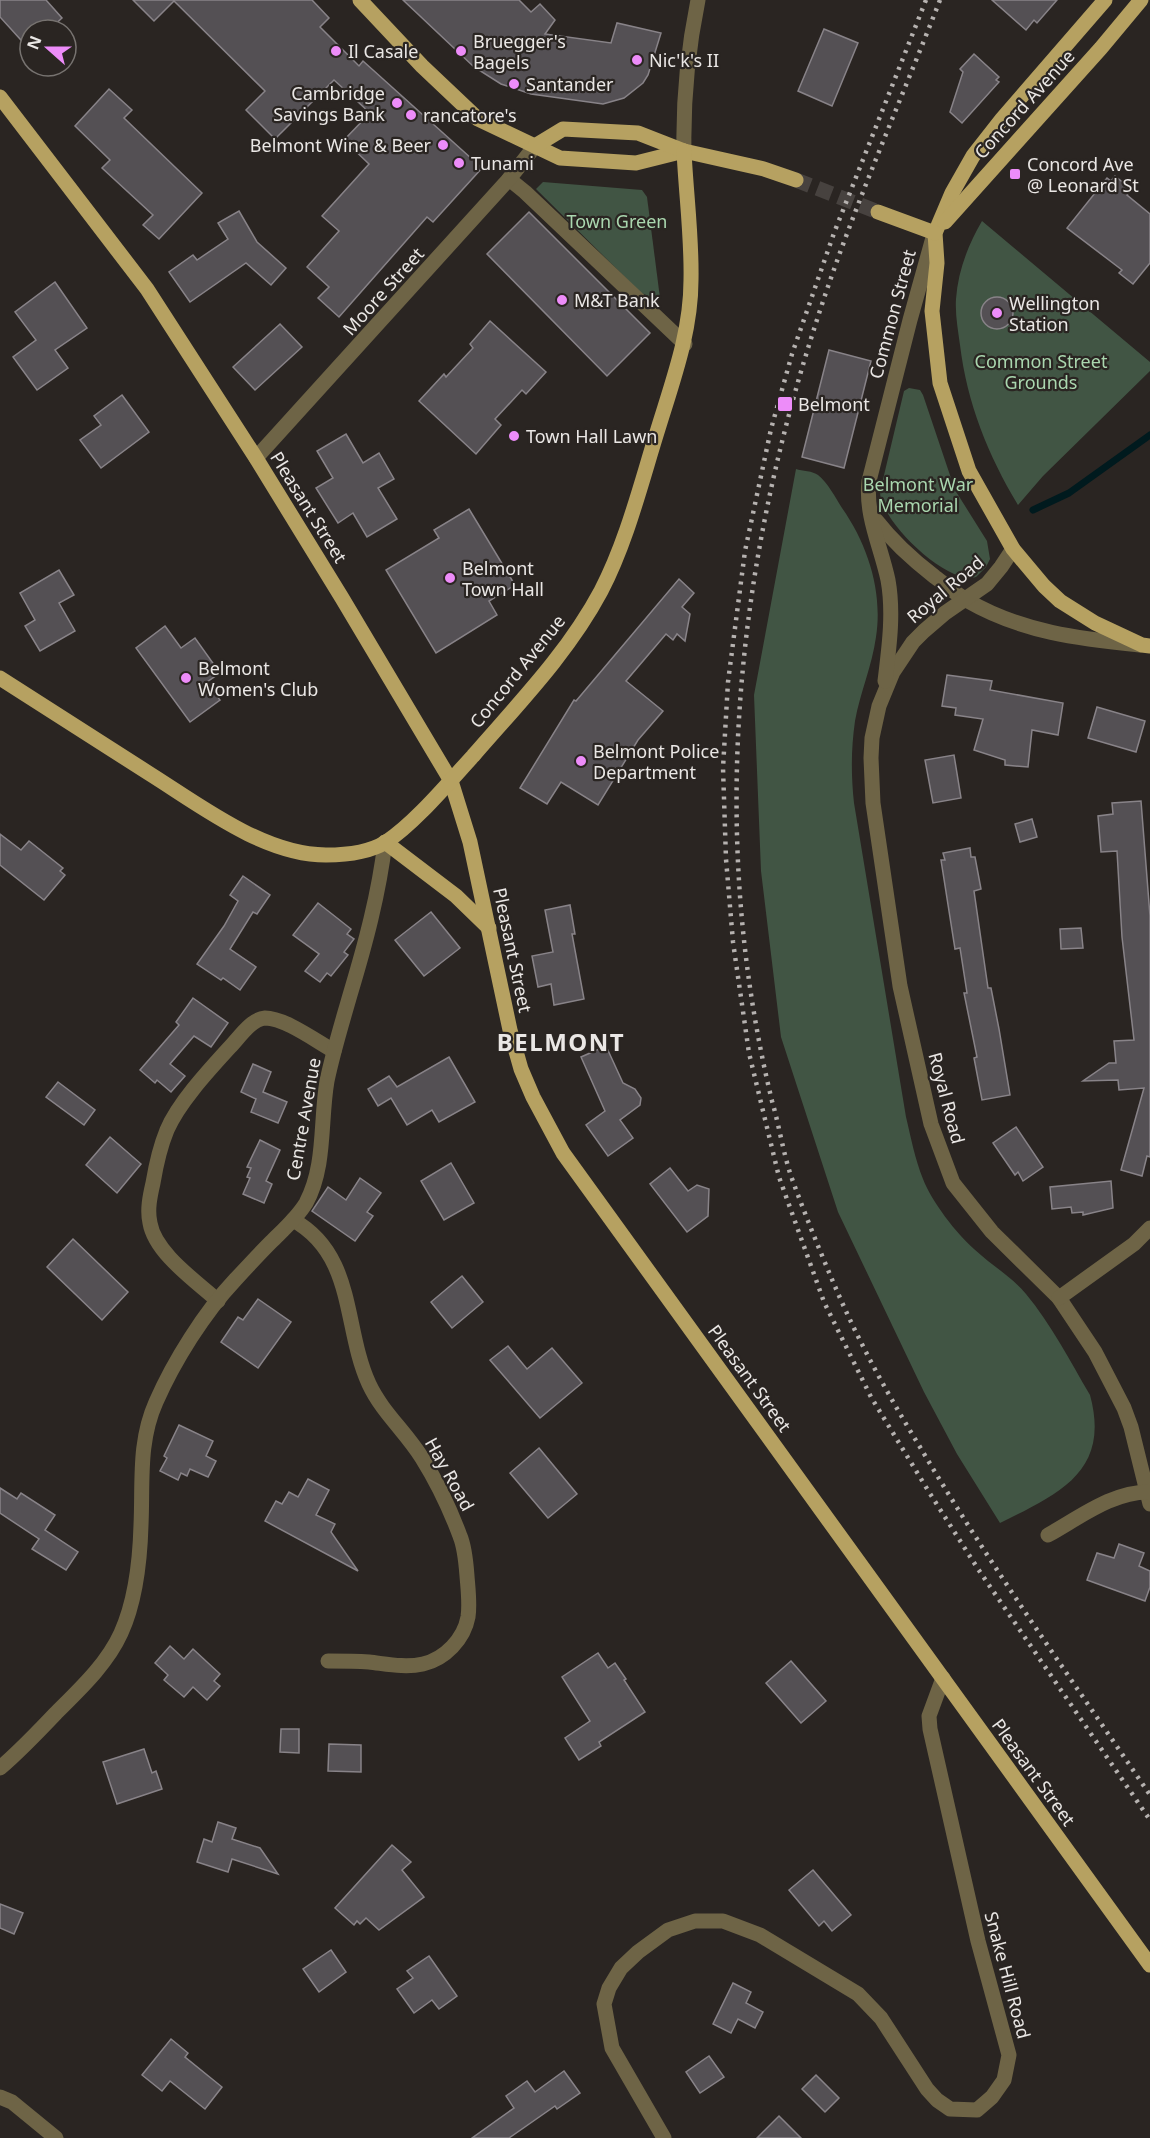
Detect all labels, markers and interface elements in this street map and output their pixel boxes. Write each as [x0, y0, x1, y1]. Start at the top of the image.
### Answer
north arrow [18, 18, 78, 78]
place label: Bruegger's Bagels [473, 29, 566, 74]
text: N [21, 33, 47, 53]
place label: Il Casale [348, 39, 418, 63]
marker: Il Casale [329, 44, 343, 58]
marker: Bruegger's Bagels [454, 44, 468, 58]
street label: Concord Avenue [969, 44, 1079, 164]
place label: Nic'k's II [649, 48, 719, 72]
marker: Nic'k's II [630, 53, 644, 67]
place label: Santander [526, 72, 614, 96]
marker: Santander [507, 77, 521, 91]
place label: Cambridge Savings Bank [273, 81, 385, 126]
marker: Cambridge Savings Bank [390, 96, 404, 110]
place label: rancatore's [423, 103, 517, 127]
marker: rancatore's [404, 108, 418, 122]
place label: Belmont Wine & Beer [250, 133, 432, 157]
marker: Belmont Wine & Beer [436, 138, 450, 152]
place label: Tunami [471, 151, 534, 175]
place label: Concord Ave @ Leonard St [1027, 152, 1139, 197]
marker: Tunami [452, 156, 466, 170]
marker: Concord Ave @ Leonard St [1008, 167, 1022, 181]
park label: Town Green [567, 209, 667, 233]
street label: Moore Street [337, 242, 429, 340]
street label: Common Street [863, 246, 921, 381]
place label: M&T Bank [574, 288, 660, 312]
place label: Wellington Station [1009, 291, 1100, 336]
marker: M&T Bank [555, 293, 569, 307]
marker: Wellington Station [990, 306, 1004, 320]
park label: Common Street Grounds [975, 349, 1108, 394]
place label: Belmont [798, 392, 870, 416]
marker: Belmont [776, 395, 794, 413]
place label: Town Hall Lawn [526, 424, 657, 448]
marker: Town Hall Lawn [507, 429, 521, 443]
street label: Pleasant Street [265, 447, 353, 568]
park label: Belmont War Memorial [863, 472, 974, 517]
street label: Royal Road [901, 550, 989, 628]
place label: Belmont Town Hall [462, 556, 544, 601]
marker: Belmont Town Hall [443, 571, 457, 585]
street label: Concord Avenue [464, 609, 570, 733]
place label: Belmont Women's Club [198, 656, 318, 701]
marker: Belmont Women's Club [179, 671, 193, 685]
place label: Belmont Police Department [593, 739, 719, 784]
marker: Belmont Police Department [574, 754, 588, 768]
street label: Pleasant Street [488, 885, 538, 1015]
district label: BELMONT [497, 1025, 625, 1058]
street label: Royal Road [923, 1050, 971, 1146]
street label: Centre Avenue [280, 1056, 326, 1182]
street label: Pleasant Street [703, 1320, 797, 1437]
street label: Hay Road [420, 1433, 480, 1515]
street label: Pleasant Street [987, 1714, 1081, 1831]
street label: Snake Hill Road [979, 1909, 1037, 2041]

